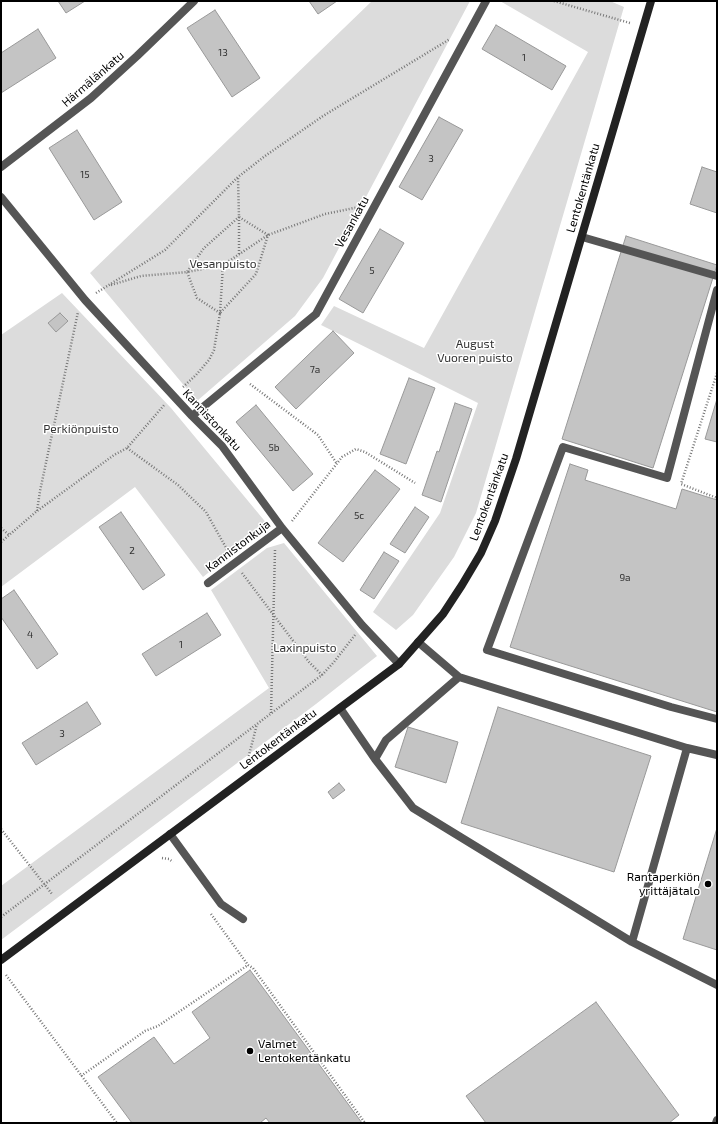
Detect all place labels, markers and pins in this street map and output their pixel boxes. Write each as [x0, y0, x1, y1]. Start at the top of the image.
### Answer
place label: Rantaperkiön yrittäjätalo [627, 870, 700, 898]
marker: Rantaperkiön yrittäjätalo [703, 879, 713, 889]
place label: Valmet Lentokentänkatu [258, 1037, 351, 1065]
marker: Valmet Lentokentänkatu [245, 1046, 255, 1056]

